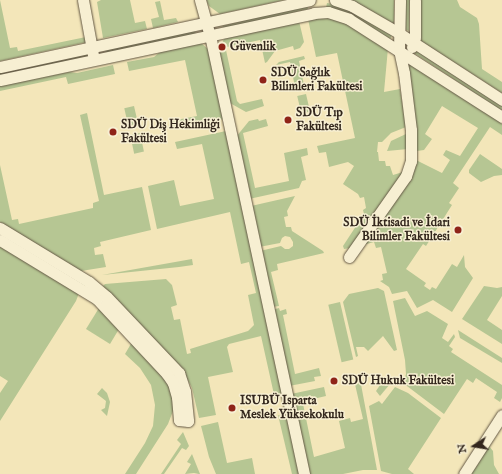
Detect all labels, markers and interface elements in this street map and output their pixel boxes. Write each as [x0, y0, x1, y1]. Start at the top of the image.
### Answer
place label: Güvenlik [230, 40, 276, 54]
marker: Güvenlik [217, 42, 227, 52]
place label: SDÜ Sağlık Bilimleri Fakültesi [271, 66, 363, 94]
marker: SDÜ Sağlık Bilimleri Fakültesi [258, 75, 268, 85]
place label: SDÜ Tıp Fakültesi [296, 106, 343, 134]
marker: SDÜ Tıp Fakültesi [283, 115, 293, 125]
place label: SDÜ Diş Hekimliği Fakültesi [121, 118, 220, 146]
marker: SDÜ Diş Hekimliği Fakültesi [108, 127, 118, 137]
place label: SDÜ İktisadi ve İdari Bilimler Fakültesi [343, 216, 450, 244]
marker: SDÜ İktisadi ve İdari Bilimler Fakültesi [453, 225, 463, 235]
place label: SDÜ Hukuk Fakültesi [342, 374, 454, 388]
marker: SDÜ Hukuk Fakültesi [329, 376, 339, 386]
place label: ISUBÜ Isparta Meslek Yüksekokulu [240, 394, 344, 422]
marker: ISUBÜ Isparta Meslek Yüksekokulu [227, 403, 237, 413]
north arrow [454, 426, 494, 466]
text: N [454, 442, 470, 455]

